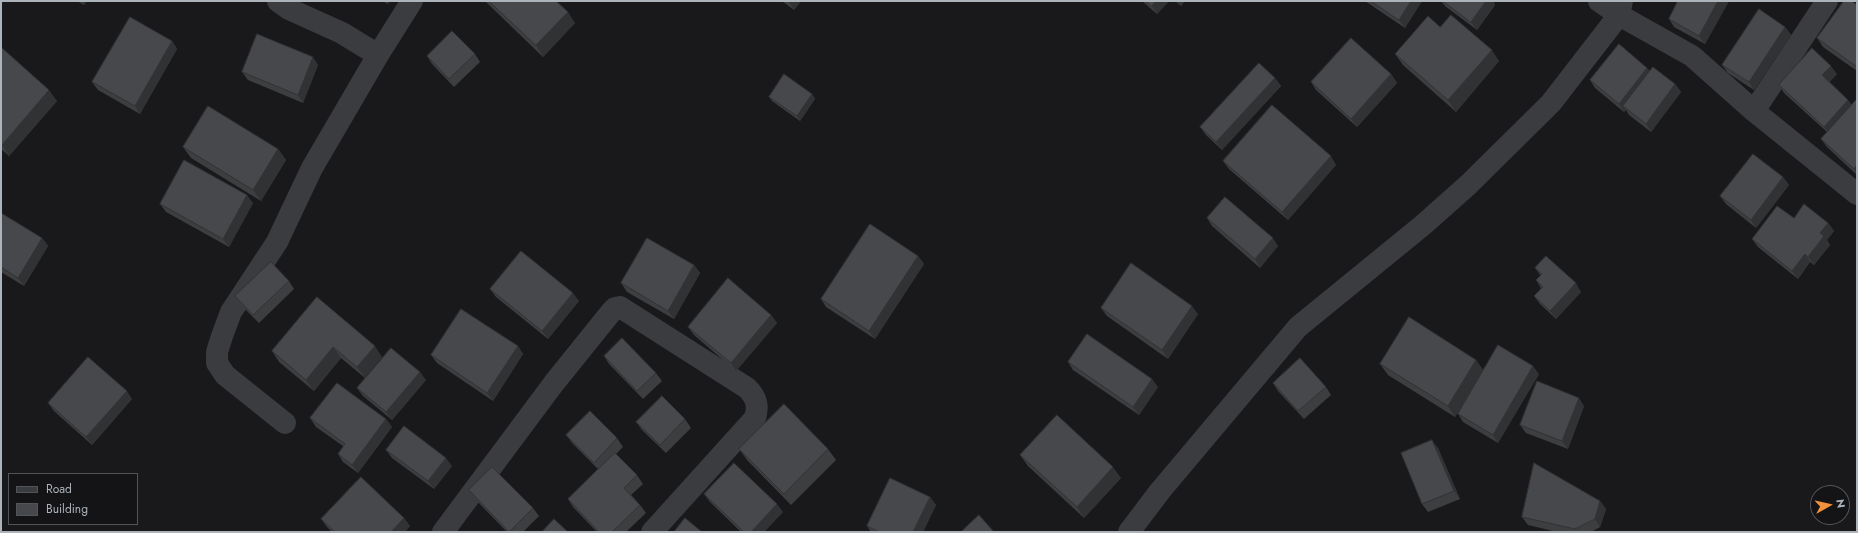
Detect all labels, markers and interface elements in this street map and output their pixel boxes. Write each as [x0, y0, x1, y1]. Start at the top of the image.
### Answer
legend [8, 473, 138, 525]
text: Road [46, 480, 72, 498]
north arrow [1810, 485, 1850, 525]
text: N [1832, 498, 1849, 509]
text: Building [46, 500, 88, 518]

